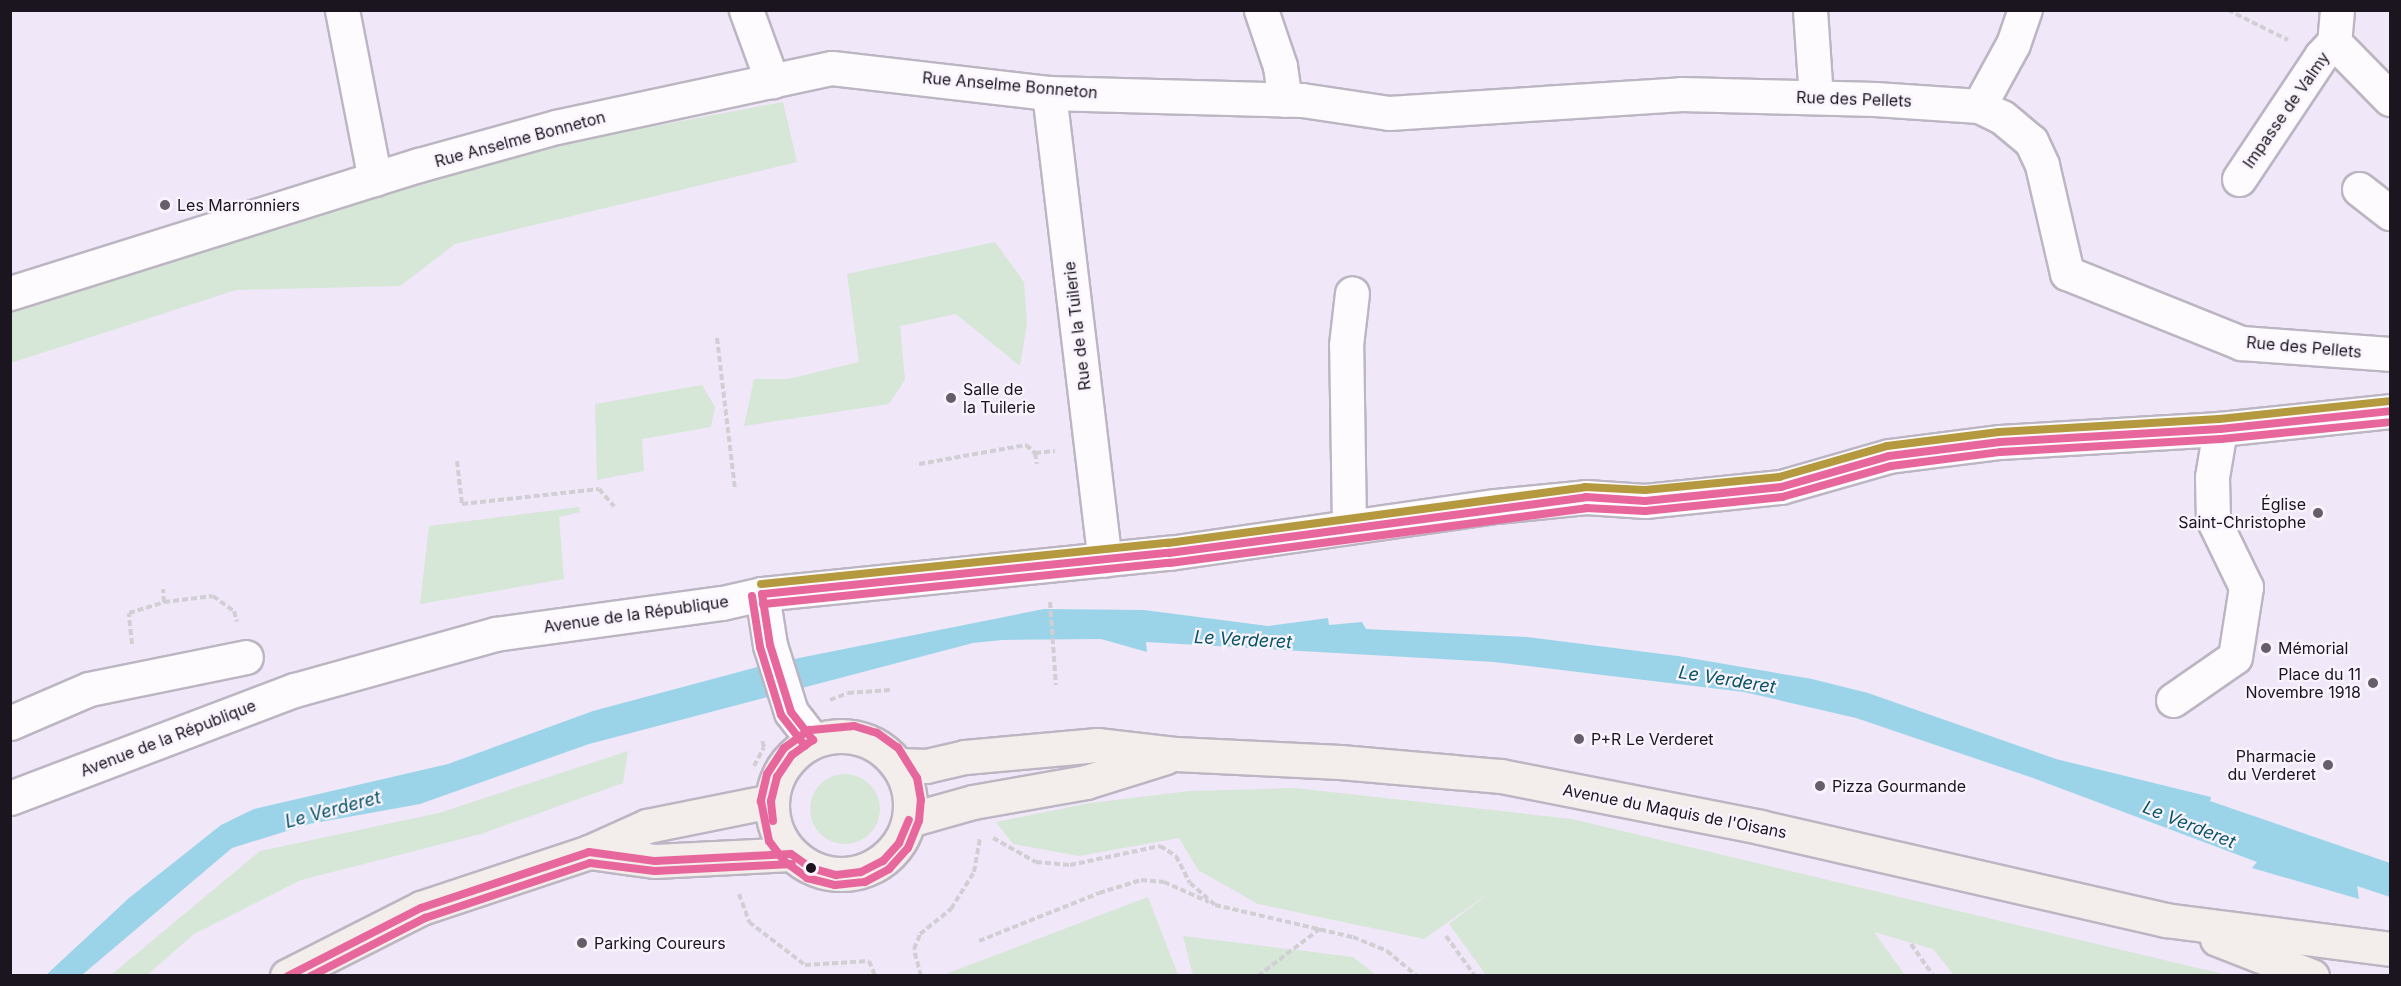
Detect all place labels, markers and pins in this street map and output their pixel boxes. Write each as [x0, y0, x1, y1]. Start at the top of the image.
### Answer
place label: Les Marronniers [177, 195, 300, 215]
marker: Les Marronniers [158, 198, 172, 212]
place label: Salle de la Tuilerie [963, 379, 1036, 417]
marker: Salle de la Tuilerie [944, 391, 958, 405]
place label: Église Saint-Christophe [2178, 494, 2306, 532]
marker: Église Saint-Christophe [2311, 506, 2325, 520]
place label: Mémorial [2278, 638, 2348, 658]
marker: Mémorial [2259, 641, 2273, 655]
place label: Place du 11 Novembre 1918 [2245, 664, 2361, 702]
marker: Place du 11 Novembre 1918 [2366, 676, 2380, 690]
place label: P+R Le Verderet [1591, 729, 1714, 749]
marker: P+R Le Verderet [1572, 732, 1586, 746]
place label: Pharmacie du Verderet [2227, 746, 2316, 784]
marker: Pharmacie du Verderet [2321, 758, 2335, 772]
place label: Pizza Gourmande [1832, 776, 1966, 796]
marker: Pizza Gourmande [1813, 779, 1827, 793]
unlabelled marker [805, 862, 817, 874]
place label: Parking Coureurs [594, 933, 726, 953]
marker: Parking Coureurs [575, 936, 589, 950]

